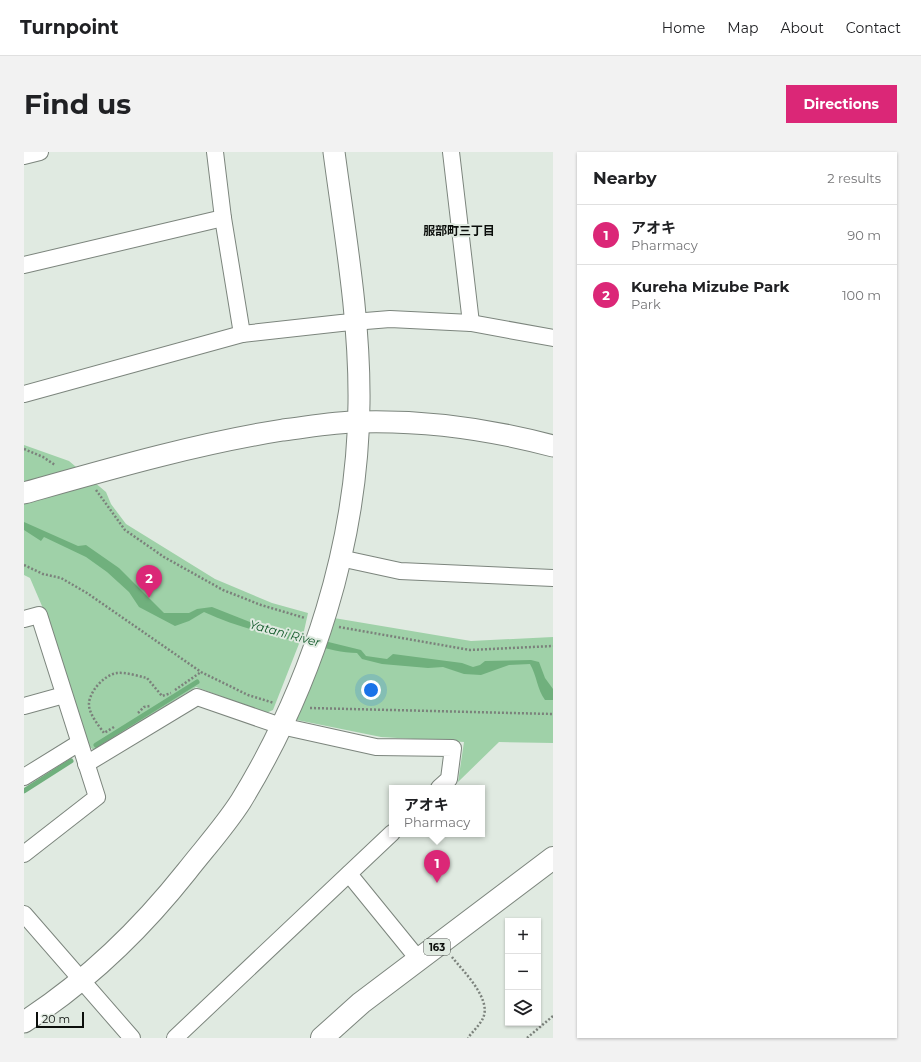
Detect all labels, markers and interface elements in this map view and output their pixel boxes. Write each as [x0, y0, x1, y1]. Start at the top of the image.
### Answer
text: Turnpoint [20, 16, 119, 39]
text: Home [662, 19, 705, 37]
text: Map [727, 19, 758, 37]
text: About [780, 19, 824, 37]
text: Contact [846, 19, 901, 37]
button: Directions [786, 85, 897, 123]
text: Find us [24, 87, 131, 121]
text: Nearby [593, 168, 657, 188]
text: 2 results [827, 170, 881, 186]
text: アオキ [631, 218, 676, 237]
district label: 服部町三丁目 [423, 223, 495, 238]
text: 1 [603, 227, 609, 243]
text: 90 m [847, 227, 881, 243]
text: Pharmacy [631, 237, 698, 253]
text: Kureha Mizube Park [631, 277, 789, 296]
text: 2 [602, 287, 610, 303]
text: 100 m [842, 287, 881, 303]
text: Park [631, 296, 661, 312]
pin: 2 [136, 565, 162, 598]
water label: Yatani River [248, 616, 322, 650]
your location [361, 680, 381, 700]
popup [389, 785, 485, 837]
text: アオキ [404, 795, 449, 814]
text: Pharmacy [404, 814, 470, 830]
pin: 1 [424, 850, 450, 883]
map controls [505, 918, 541, 1026]
button: + [505, 918, 541, 954]
road number: 163 [424, 939, 450, 955]
button: − [505, 954, 541, 990]
button: layers [505, 990, 541, 1026]
scale bar [36, 1010, 84, 1029]
text: 20 m [42, 1012, 70, 1026]

